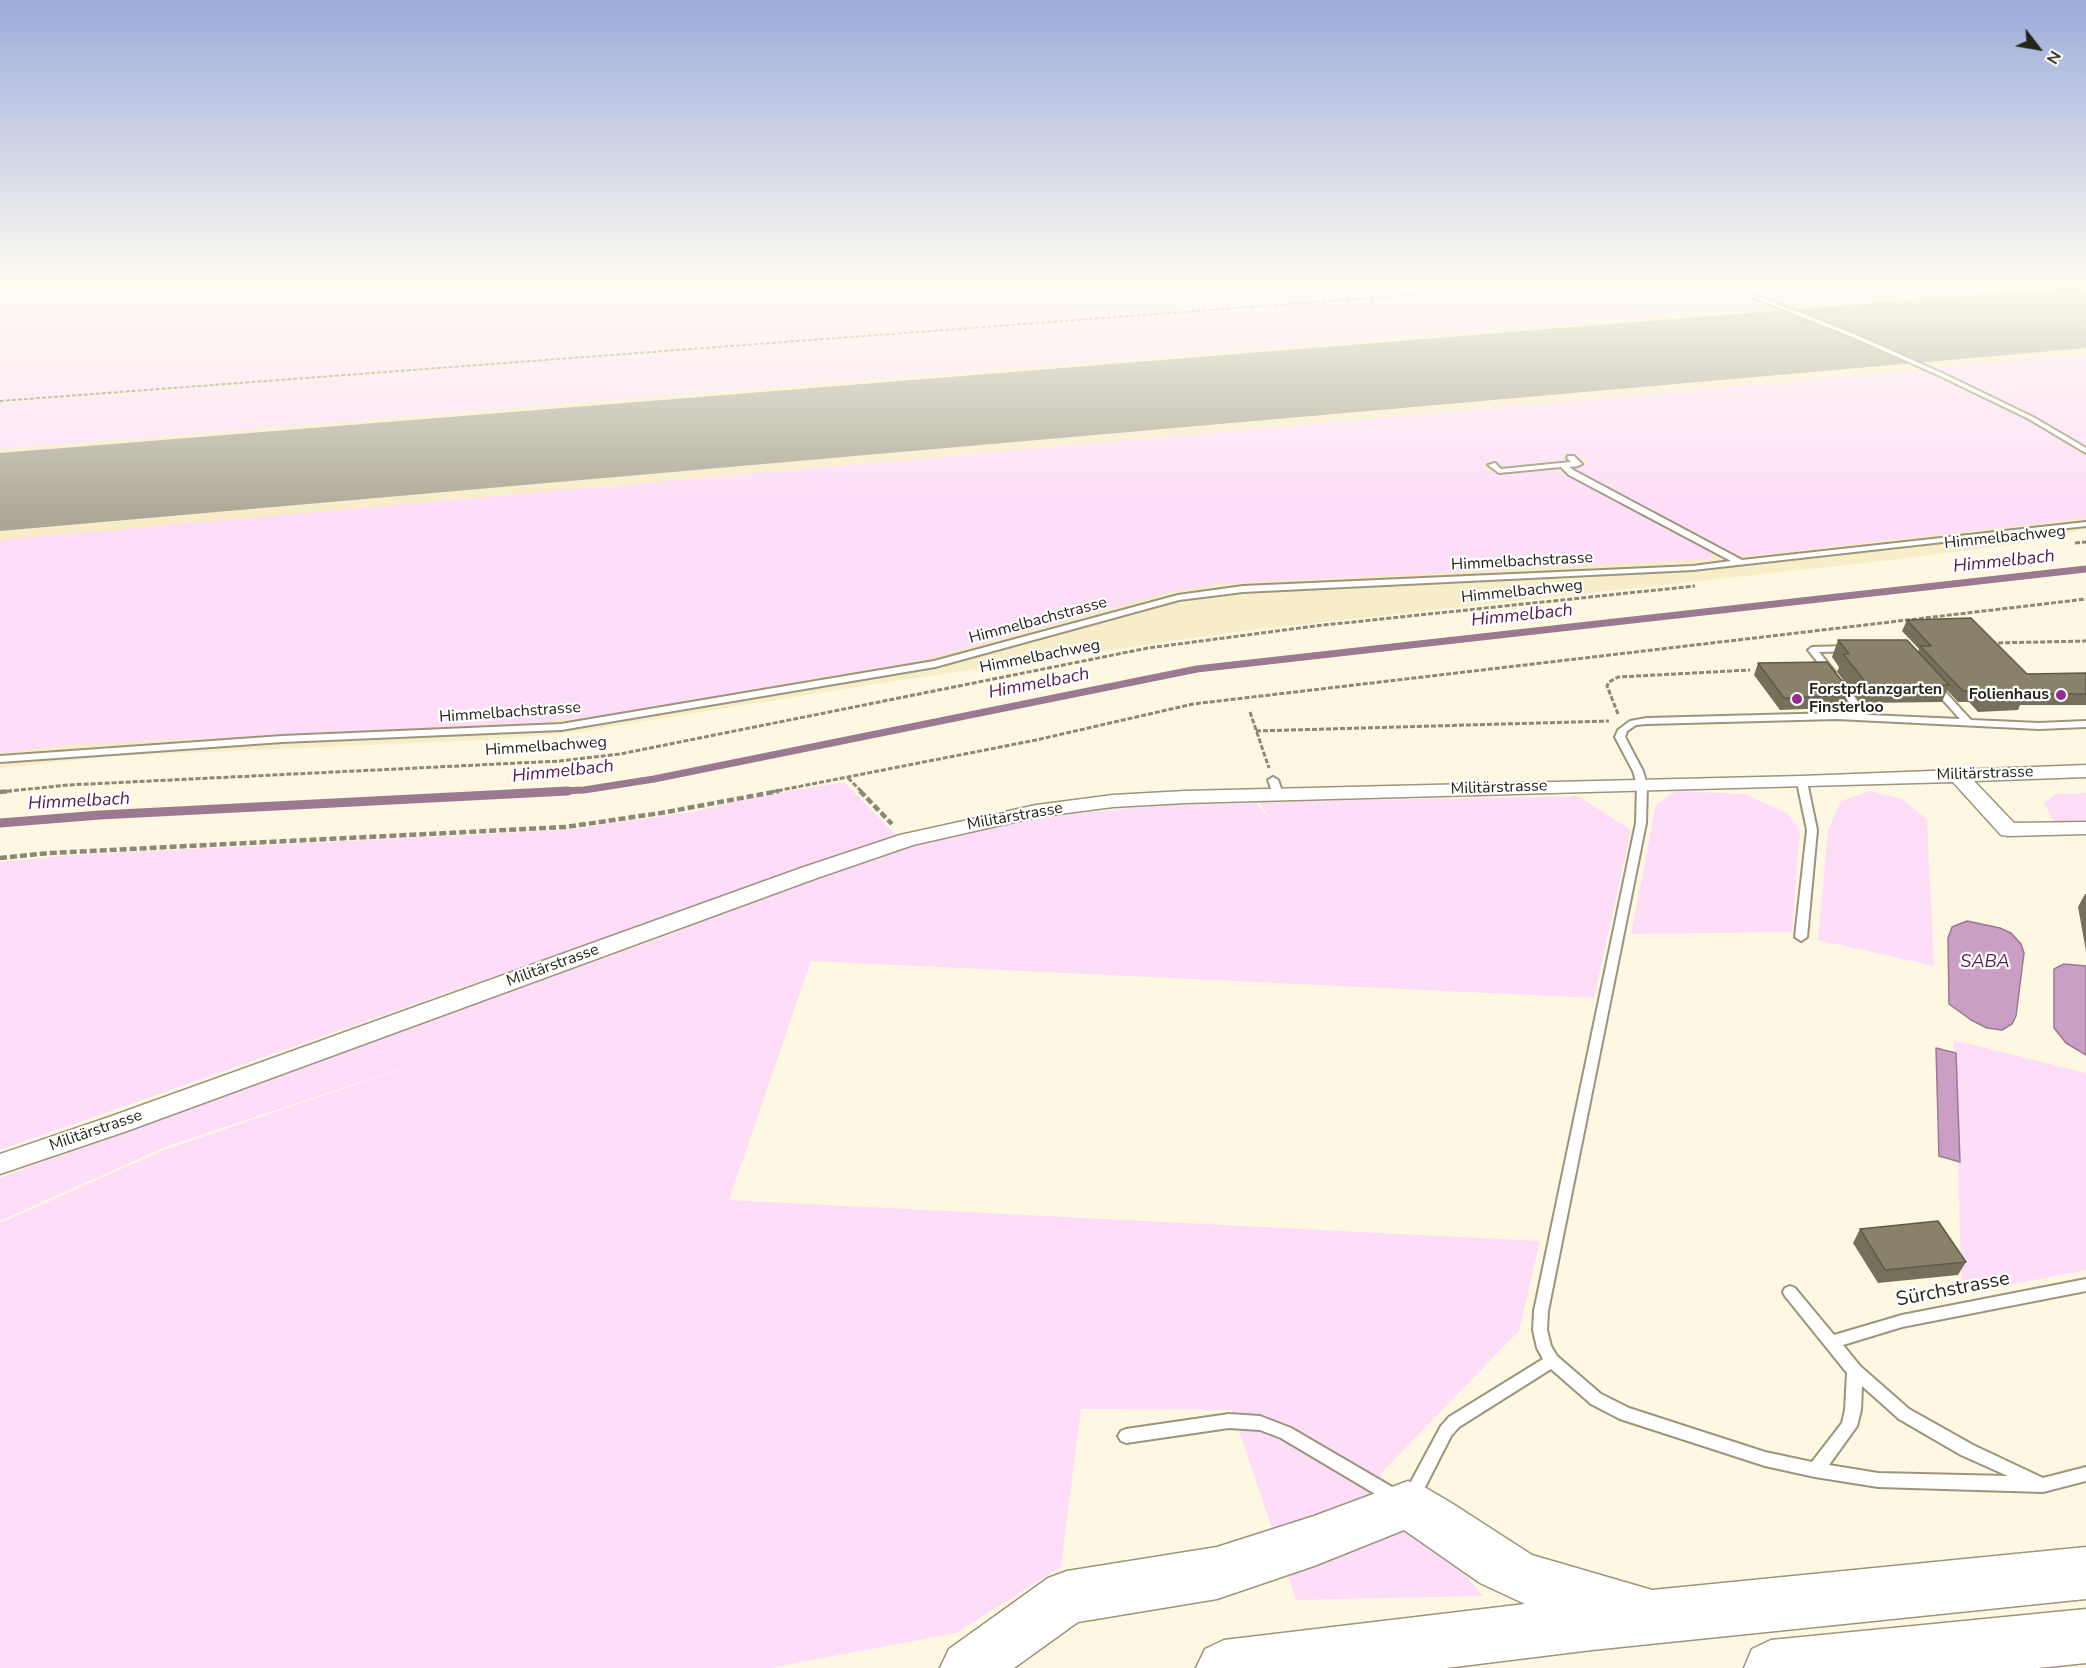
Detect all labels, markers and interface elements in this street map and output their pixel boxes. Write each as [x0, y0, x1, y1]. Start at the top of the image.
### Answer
north arrow [2008, 18, 2068, 78]
text: N [2041, 46, 2066, 68]
street label: Himmelbachweg [1943, 522, 2067, 554]
water label: Himmelbach [1952, 546, 2056, 578]
street label: Himmelbachstrasse [1451, 549, 1593, 575]
street label: Himmelbachweg [1460, 576, 1584, 608]
street label: Himmelbachstrasse [967, 593, 1109, 649]
water label: Himmelbach [1470, 600, 1574, 632]
street label: Himmelbachweg [978, 636, 1102, 678]
water label: Himmelbach [987, 664, 1091, 704]
place label: Forstpflanzgarten Finsterloo [1809, 680, 1942, 718]
place label: Folienhaus [1969, 685, 2049, 705]
marker: Folienhaus [2054, 688, 2068, 702]
marker: Forstpflanzgarten Finsterloo [1790, 692, 1804, 706]
street label: Himmelbachstrasse [438, 698, 582, 728]
street label: Himmelbachweg [484, 733, 608, 761]
water label: Himmelbach [511, 756, 615, 788]
street label: Militärstrasse [1936, 763, 2034, 785]
street label: Militärstrasse [1450, 777, 1548, 799]
water label: Himmelbach [27, 789, 131, 815]
street label: Militärstrasse [966, 799, 1064, 835]
street label: Militärstrasse [504, 940, 602, 992]
water label: SABA [1960, 952, 2010, 974]
street label: Militärstrasse [47, 1106, 145, 1156]
street label: Sürchstrasse [1894, 1267, 2012, 1313]

